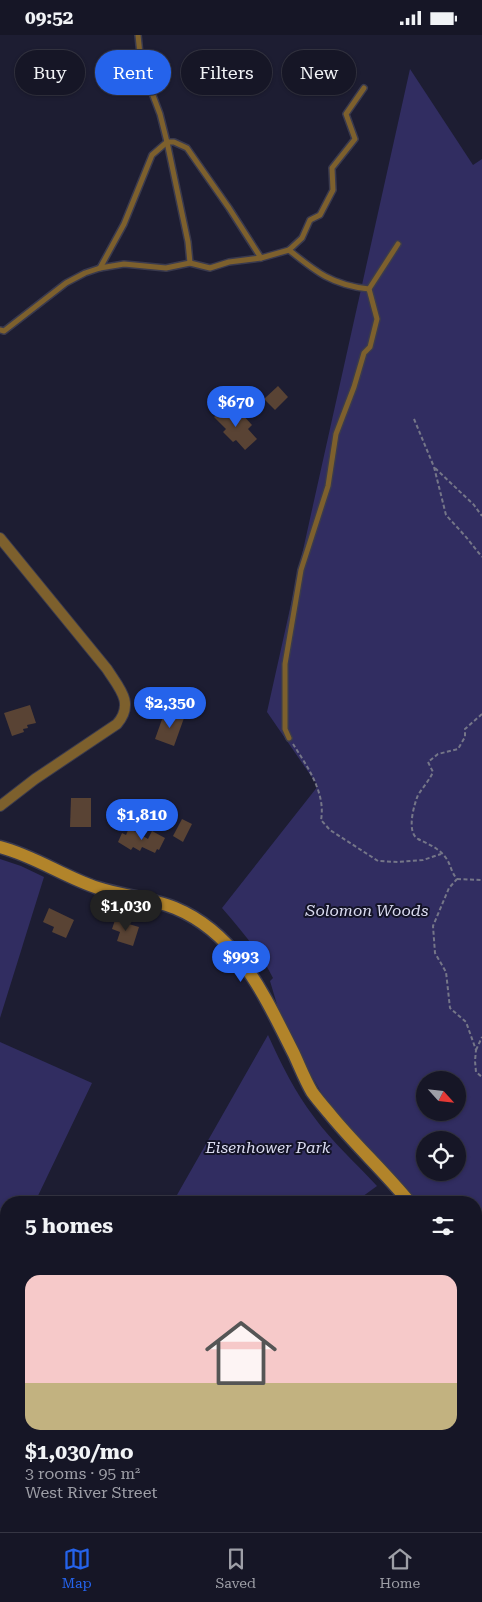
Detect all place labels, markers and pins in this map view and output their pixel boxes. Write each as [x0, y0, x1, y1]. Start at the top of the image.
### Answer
pin: $670 [206, 385, 266, 428]
pin: $2,350 [129, 687, 211, 729]
pin: $1,810 [101, 799, 183, 841]
pin: $1,030 [85, 889, 167, 932]
pin: $993 [211, 941, 271, 983]

